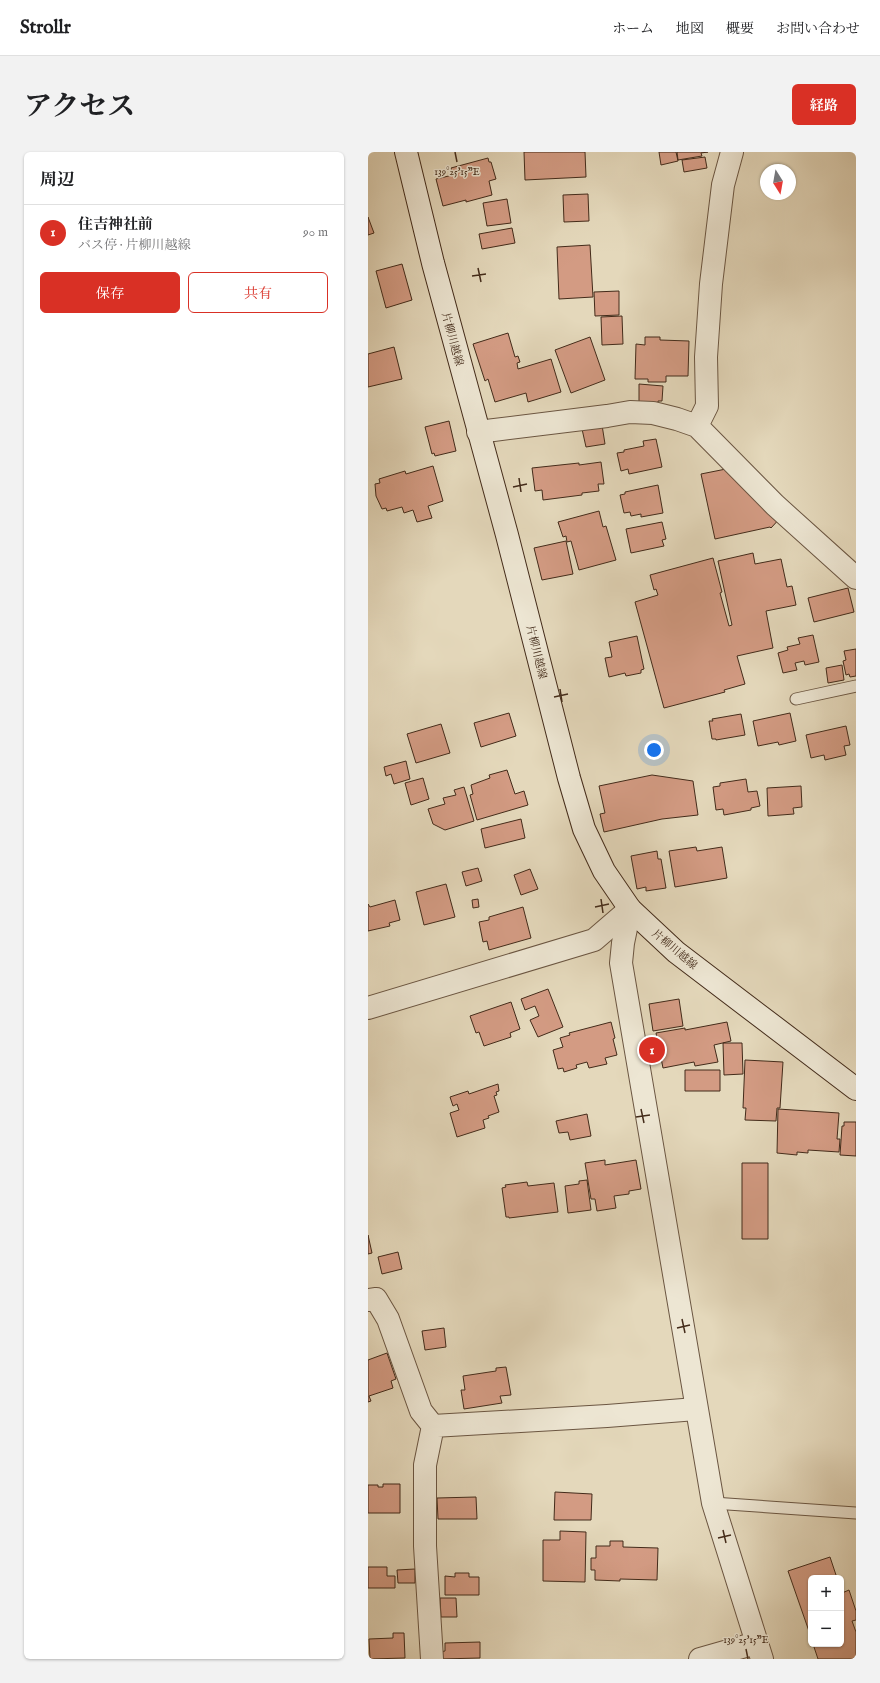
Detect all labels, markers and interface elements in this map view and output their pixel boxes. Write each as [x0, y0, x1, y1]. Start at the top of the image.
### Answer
text: Strollr [20, 16, 71, 40]
text: ホーム [612, 20, 654, 38]
text: 地図 [676, 20, 704, 38]
text: 概要 [726, 20, 754, 38]
text: お問い合わせ [776, 20, 860, 38]
button: 経路 [792, 84, 856, 125]
text: アクセス [24, 90, 135, 125]
north arrow [760, 164, 796, 200]
text: 139°25'15"E [434, 166, 480, 179]
text: 周辺 [40, 170, 74, 191]
text: 住吉神社前 [78, 215, 153, 234]
text: 1 [51, 224, 55, 241]
text: 90 m [303, 224, 328, 241]
text: バス停 · 片柳川越線 [78, 237, 191, 254]
button: 保存 [40, 272, 180, 313]
button: 共有 [188, 272, 328, 313]
street label: 片柳川越線 [438, 311, 466, 368]
street label: 片柳川越線 [523, 624, 549, 681]
your location [644, 740, 664, 760]
street label: 片柳川越線 [649, 927, 700, 973]
pin: 1 [639, 1035, 665, 1065]
map controls [808, 1575, 844, 1647]
button: + [808, 1575, 844, 1611]
button: − [808, 1611, 844, 1647]
text: 139°25'15"E [723, 1634, 769, 1647]

